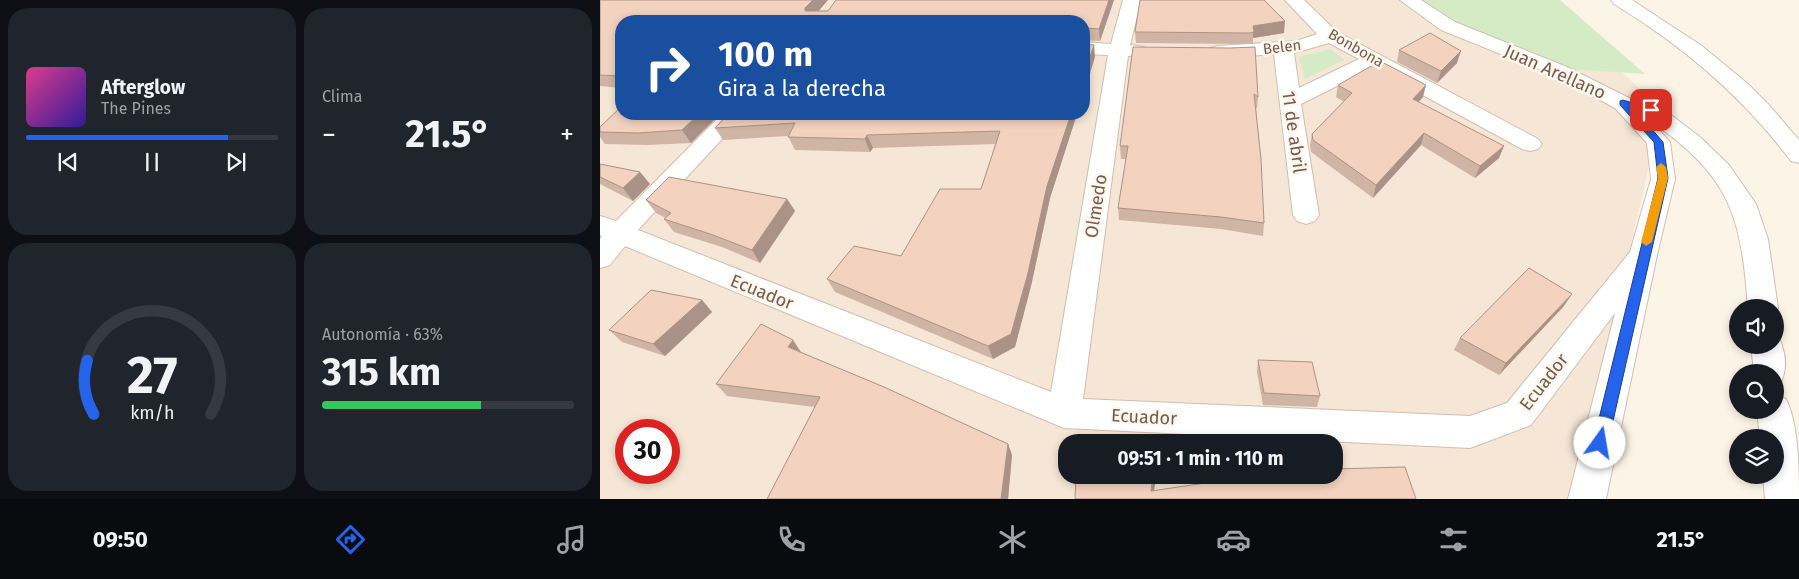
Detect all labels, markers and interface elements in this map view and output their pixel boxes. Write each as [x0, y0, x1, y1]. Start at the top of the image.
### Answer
street label: Bonbona [1325, 25, 1387, 71]
text: 100 m [718, 33, 813, 75]
icon: right [635, 35, 700, 100]
street label: Belen [1262, 36, 1302, 58]
street label: Juan Arellano [1501, 40, 1609, 104]
text: Gira a la derecha [718, 75, 886, 102]
text: Afterglow [101, 76, 185, 99]
text: Clima [322, 87, 362, 106]
street label: 11 de abril [1277, 89, 1311, 175]
pin [1630, 89, 1672, 131]
icon: arrive [1637, 96, 1665, 124]
text: The Pines [101, 99, 171, 118]
text: 21.5° [405, 111, 491, 157]
text: − [322, 118, 336, 151]
text: + [560, 118, 574, 151]
icon: previous [54, 148, 82, 176]
icon: pause [138, 148, 166, 176]
icon: next [222, 148, 250, 176]
street label: Olmedo [1080, 173, 1112, 239]
street label: Ecuador [727, 269, 797, 315]
map controls [1729, 299, 1784, 484]
button: sound [1729, 299, 1784, 354]
text: Autonomía · 63% [322, 325, 443, 344]
text: 27 [127, 344, 177, 407]
text: 315 km [322, 349, 441, 395]
street label: Ecuador [1515, 349, 1573, 415]
button: search [1729, 364, 1784, 419]
text: km/h [130, 402, 174, 424]
street label: Ecuador [1110, 404, 1178, 430]
position arrow [1573, 416, 1625, 468]
speed limit sign: 30 [615, 419, 680, 484]
button: layers [1729, 429, 1784, 484]
text: 09:51 · 1 min · 110 m [1118, 447, 1284, 470]
icon: directions [333, 522, 368, 557]
icon: music [554, 522, 589, 557]
icon: phone [774, 522, 809, 557]
icon: climate [995, 522, 1030, 557]
icon: car [1216, 522, 1251, 557]
icon: filters [1436, 522, 1471, 557]
text: 09:50 [93, 526, 148, 553]
text: 21.5° [1657, 526, 1706, 553]

